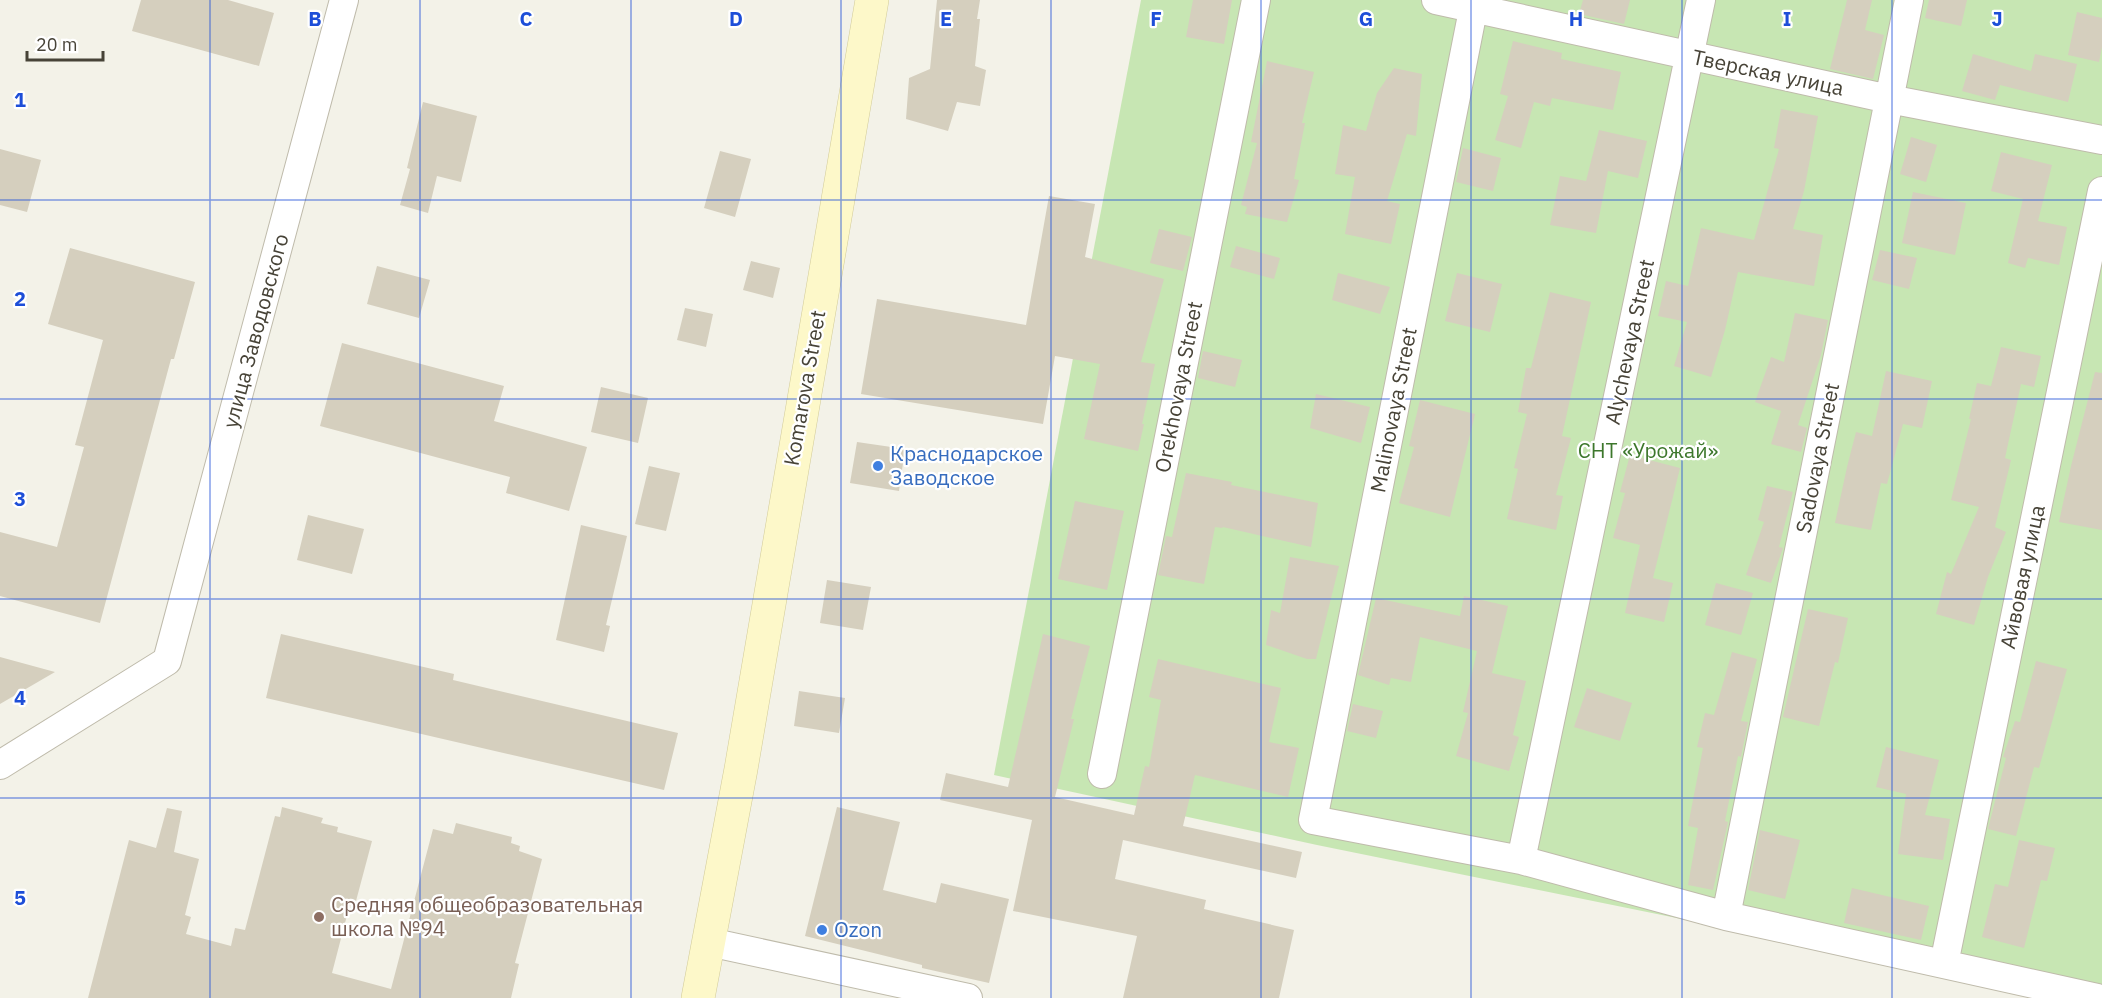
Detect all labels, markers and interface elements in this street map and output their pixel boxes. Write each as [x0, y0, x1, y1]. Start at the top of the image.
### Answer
text: B [308, 5, 322, 32]
text: C [519, 5, 533, 32]
text: D [729, 5, 743, 32]
text: E [940, 5, 952, 32]
text: F [1150, 5, 1162, 32]
text: G [1359, 5, 1373, 32]
text: H [1569, 5, 1583, 32]
text: I [1783, 5, 1791, 32]
text: J [1991, 5, 2003, 32]
scale bar [27, 24, 104, 62]
text: 20 m [36, 33, 78, 56]
street label: Тверская улица [1690, 42, 1846, 102]
text: 1 [14, 86, 26, 113]
street label: улица Заводовского [216, 230, 294, 431]
street label: Alychevaya Street [1598, 257, 1660, 427]
text: 2 [14, 285, 26, 312]
street label: Orekhovaya Street [1148, 299, 1208, 475]
street label: Komarova Street [777, 308, 831, 468]
street label: Malinovaya Street [1363, 325, 1423, 495]
street label: Sadovaya Street [1789, 380, 1845, 535]
park label: СНТ «Урожай» [1578, 436, 1719, 464]
place label: Краснодарское Заводское [890, 439, 1043, 491]
marker: Краснодарское Заводское [871, 459, 885, 473]
text: 3 [14, 485, 26, 512]
street label: Айвовая улица [1993, 502, 2051, 651]
text: 4 [14, 684, 26, 711]
text: 5 [14, 884, 26, 911]
place label: Средняя общеобразовательная школа №94 [331, 890, 643, 942]
marker: Средняя общеобразовательная школа №94 [312, 910, 326, 924]
place label: Ozon [834, 915, 882, 943]
marker: Ozon [815, 923, 829, 937]

